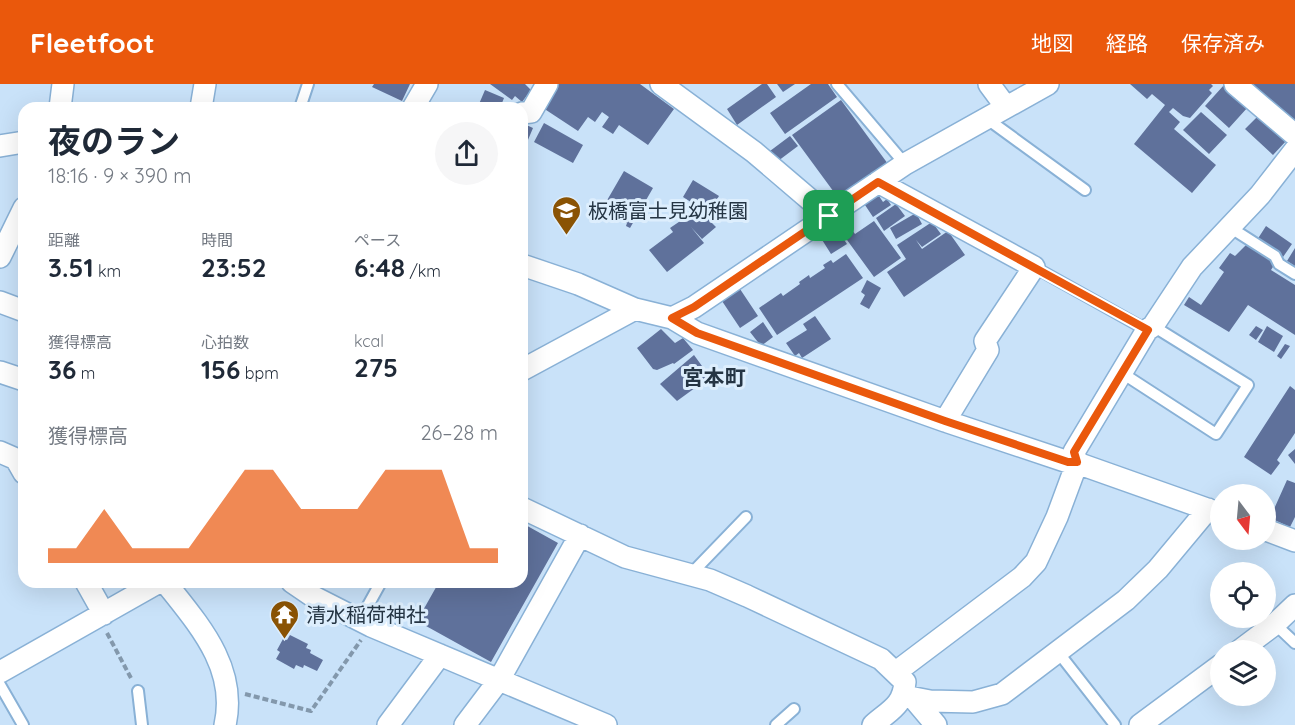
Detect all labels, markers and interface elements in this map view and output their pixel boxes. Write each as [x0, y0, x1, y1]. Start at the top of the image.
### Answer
text: Fleetfoot [30, 25, 155, 60]
text: 地図 [1031, 30, 1073, 56]
text: 経路 [1106, 30, 1148, 56]
text: 保存済み [1181, 30, 1265, 56]
text: 夜のラン [48, 120, 180, 161]
button: share [435, 122, 498, 185]
text: 18:16 · 9 × 390 m [48, 163, 192, 188]
pin [803, 190, 854, 241]
school or university icon: 板橋富士見幼稚園 [551, 194, 583, 236]
place label: 板橋富士見幼稚園 [588, 198, 748, 223]
icon: arrive [812, 199, 845, 232]
text: 距離 [48, 230, 80, 250]
text: 時間 [201, 230, 233, 250]
text: ペース [354, 230, 401, 250]
text: 3.51 [48, 251, 94, 284]
text: 23:52 [201, 251, 267, 284]
text: 6:48 [354, 251, 405, 284]
text: km [94, 261, 121, 281]
text: /km [405, 261, 441, 281]
text: kcal [354, 331, 384, 351]
text: 獲得標高 [48, 332, 112, 352]
text: 心拍数 [201, 332, 249, 352]
text: 275 [354, 351, 398, 384]
text: 36 [48, 353, 76, 386]
text: 156 [201, 353, 240, 386]
text: m [76, 363, 95, 383]
text: bpm [240, 363, 279, 383]
district label: 宮本町 [683, 364, 746, 390]
text: 26–28 m [420, 420, 498, 445]
text: 獲得標高 [48, 423, 128, 448]
north arrow [1210, 484, 1276, 550]
map controls [1210, 484, 1276, 706]
button: locate [1210, 562, 1276, 628]
temple icon: 清水稲荷神社 [269, 598, 301, 640]
place label: 清水稲荷神社 [306, 602, 426, 627]
button: layers [1210, 640, 1276, 706]

